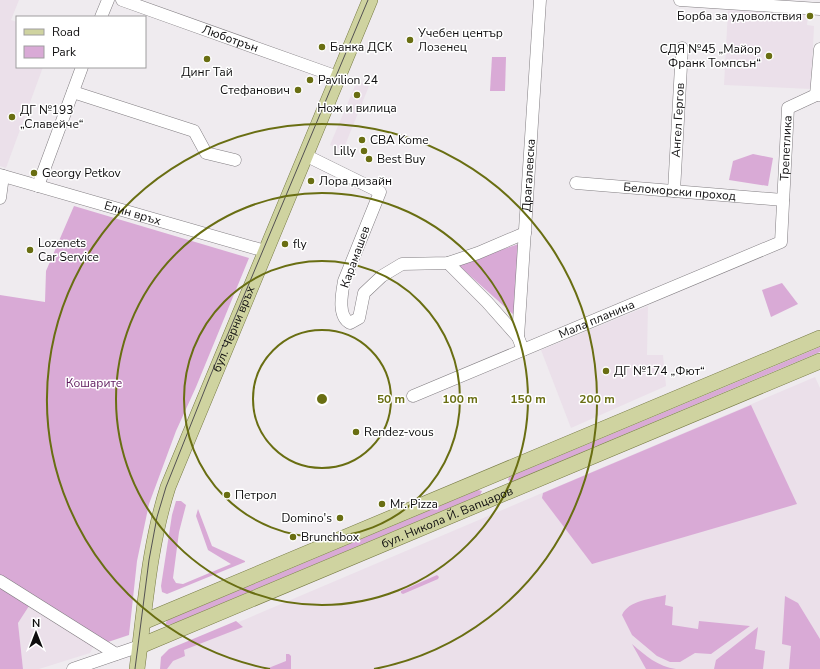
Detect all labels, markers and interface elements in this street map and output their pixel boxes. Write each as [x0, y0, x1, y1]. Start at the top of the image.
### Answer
place label: Борба за удоволствия [677, 8, 802, 24]
marker: Борба за удоволствия [805, 11, 815, 21]
legend [16, 16, 146, 68]
street label: Люботрън [200, 21, 261, 56]
text: Road [52, 24, 80, 40]
place label: Учебен център Лозенец [417, 25, 503, 55]
marker: Учебен център Лозенец [405, 35, 415, 45]
place label: Банка ДСК [330, 39, 393, 55]
place label: СДЯ №45 „Майор Франк Томпсън“ [660, 41, 761, 71]
marker: Банка ДСК [317, 42, 327, 52]
text: Park [52, 44, 77, 60]
marker: СДЯ №45 „Майор Франк Томпсън“ [764, 51, 774, 61]
marker: Динг Тай [202, 54, 212, 64]
place label: Динг Тай [181, 64, 233, 80]
place label: Pavilion 24 [318, 72, 378, 88]
marker: Pavilion 24 [305, 75, 315, 85]
place label: Стефанович [220, 82, 290, 98]
street label: Ангел Гергов [668, 82, 688, 158]
marker: Стефанович [293, 85, 303, 95]
marker: Нож и вилица [352, 90, 362, 100]
place label: Нож и вилица [317, 100, 397, 116]
place label: ДГ №193 „Славейче“ [20, 102, 83, 132]
marker: ДГ №193 „Славейче“ [7, 112, 17, 122]
street label: Трепетлика [776, 115, 796, 181]
place label: CBA Kome [370, 132, 429, 148]
marker: CBA Kome [357, 135, 367, 145]
street label: Драгалевска [518, 138, 539, 212]
place label: Lilly [334, 143, 357, 159]
marker: Lilly [359, 146, 369, 156]
place label: Best Buy [377, 151, 426, 167]
marker: Best Buy [364, 154, 374, 164]
place label: Georgy Petkov [42, 165, 122, 181]
marker: Georgy Petkov [29, 168, 39, 178]
place label: Лора дизайн [319, 173, 392, 189]
marker: Лора дизайн [306, 176, 316, 186]
street label: Беломорски проход [623, 179, 737, 204]
street label: Елин връх [102, 197, 164, 229]
street label: Карамашев [336, 223, 374, 290]
place label: Lozenets Car Service [38, 235, 99, 265]
place label: fly [293, 236, 307, 252]
marker: fly [280, 239, 290, 249]
marker: Lozenets Car Service [25, 245, 35, 255]
street label: бул. Черни връх [209, 283, 259, 374]
street label: Мала планина [556, 296, 637, 342]
place label: ДГ №174 „Фют“ [614, 363, 705, 379]
marker: ДГ №174 „Фют“ [601, 366, 611, 376]
park label: Кошарите [66, 375, 122, 391]
text: 50 m [377, 391, 405, 407]
text: 100 m [442, 391, 478, 407]
text: 150 m [510, 391, 546, 407]
text: 200 m [579, 391, 615, 407]
centre of rings [315, 392, 329, 406]
place label: Rendez-vous [364, 424, 434, 440]
marker: Rendez-vous [351, 427, 361, 437]
street label: бул. Никола Й. Вапцаров [379, 482, 516, 552]
place label: Петрол [235, 487, 277, 503]
marker: Петрол [222, 490, 232, 500]
place label: Mr. Pizza [390, 496, 438, 512]
marker: Mr. Pizza [377, 499, 387, 509]
place label: Domino's [281, 510, 332, 526]
marker: Domino's [335, 513, 345, 523]
place label: Brunchbox [301, 529, 360, 545]
marker: Brunchbox [288, 532, 298, 542]
north arrow [16, 613, 56, 653]
text: N [32, 616, 40, 631]

